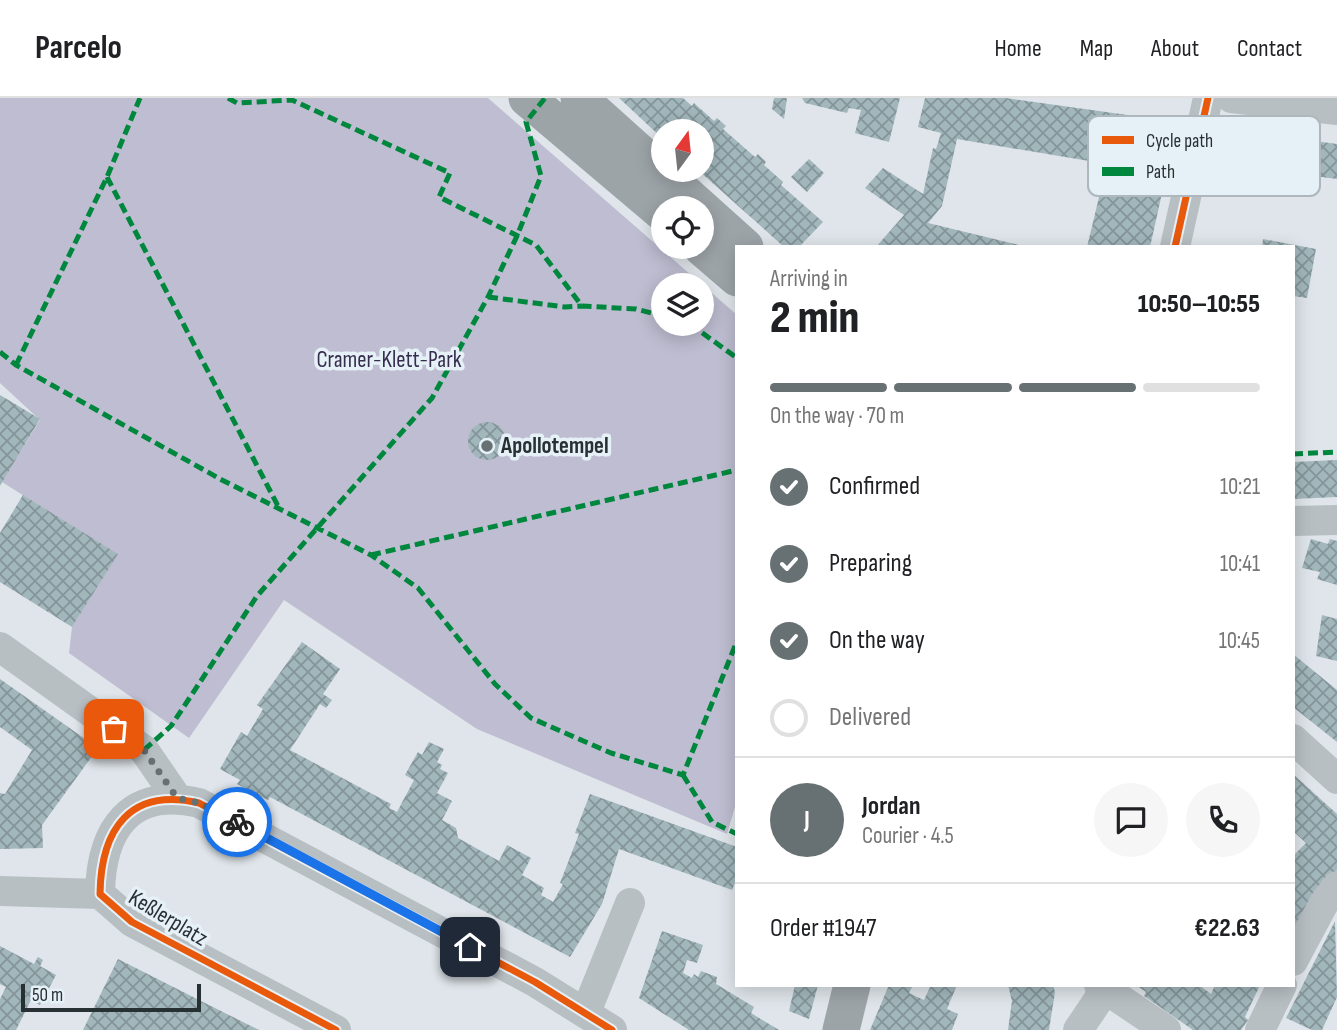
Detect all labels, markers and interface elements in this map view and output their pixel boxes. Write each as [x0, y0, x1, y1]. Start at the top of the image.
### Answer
text: Parcelo [35, 28, 122, 68]
text: Home [994, 34, 1042, 63]
text: Map [1080, 34, 1113, 63]
text: About [1151, 34, 1199, 63]
text: Contact [1237, 34, 1302, 63]
legend [1088, 116, 1320, 196]
north arrow [651, 119, 714, 182]
map controls [651, 119, 714, 336]
text: Cycle path [1146, 130, 1213, 153]
text: Path [1146, 161, 1175, 184]
button: locate [651, 196, 714, 259]
text: Arriving in [770, 265, 848, 293]
button: layers [651, 273, 714, 336]
text: 10:50–10:55 [1138, 289, 1260, 320]
text: 2 min [770, 291, 859, 346]
park label: Cramer-Klett-Park [316, 346, 462, 374]
text: On the way · 70 m [770, 402, 904, 430]
place label: Apollotempel [500, 432, 609, 460]
marker: Apollotempel [479, 438, 495, 454]
icon: check [770, 468, 808, 506]
text: Confirmed [829, 471, 920, 502]
text: 10:21 [1220, 473, 1260, 501]
icon: check [770, 545, 808, 583]
text: Preparing [829, 548, 912, 579]
text: 10:41 [1220, 550, 1260, 578]
icon: check [770, 622, 808, 660]
text: On the way [829, 625, 925, 656]
text: 10:45 [1219, 627, 1260, 655]
pin [84, 699, 144, 759]
text: Delivered [829, 702, 911, 733]
icon: bag [95, 710, 133, 748]
button: chat [1094, 783, 1168, 857]
button: phone [1186, 783, 1260, 857]
courier [202, 787, 272, 857]
text: Jordan [862, 791, 920, 822]
icon: bike [218, 803, 256, 841]
text: J [804, 805, 810, 836]
text: Courier · 4.5 [862, 822, 954, 850]
street label: Keßlerplatz [123, 884, 213, 952]
text: Order #1947 [770, 913, 876, 944]
text: €22.63 [1194, 913, 1260, 944]
pin [440, 917, 500, 977]
icon: home [451, 928, 489, 966]
scale bar [21, 981, 201, 1013]
text: 50 m [32, 984, 63, 1007]

